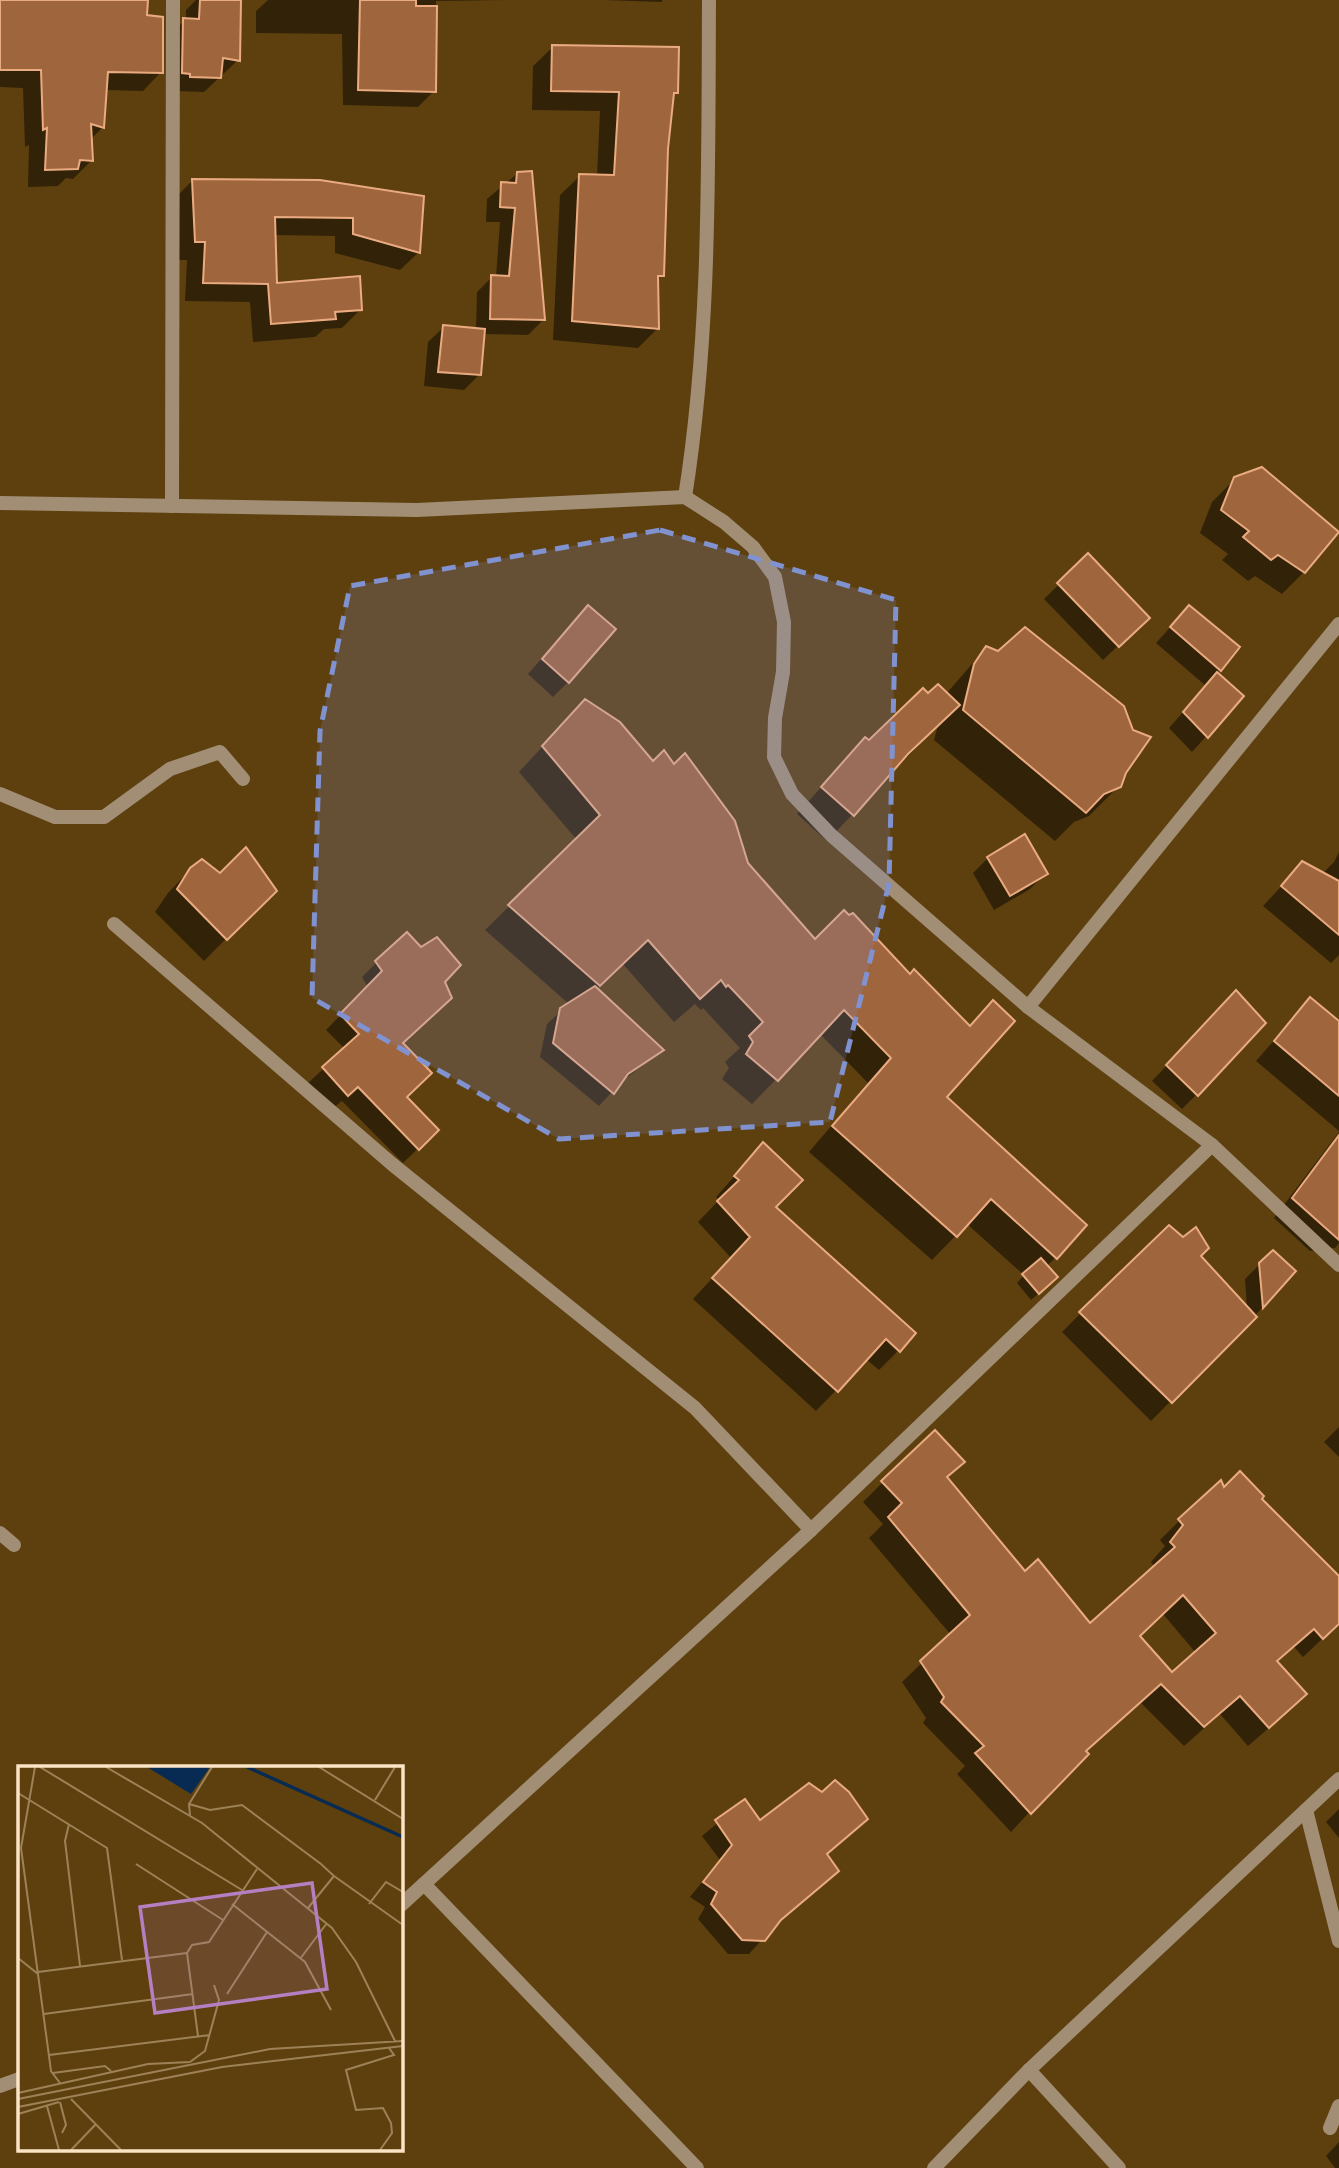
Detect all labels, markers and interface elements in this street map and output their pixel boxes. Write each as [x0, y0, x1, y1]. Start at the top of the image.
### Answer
inset map [18, 1766, 402, 2150]

